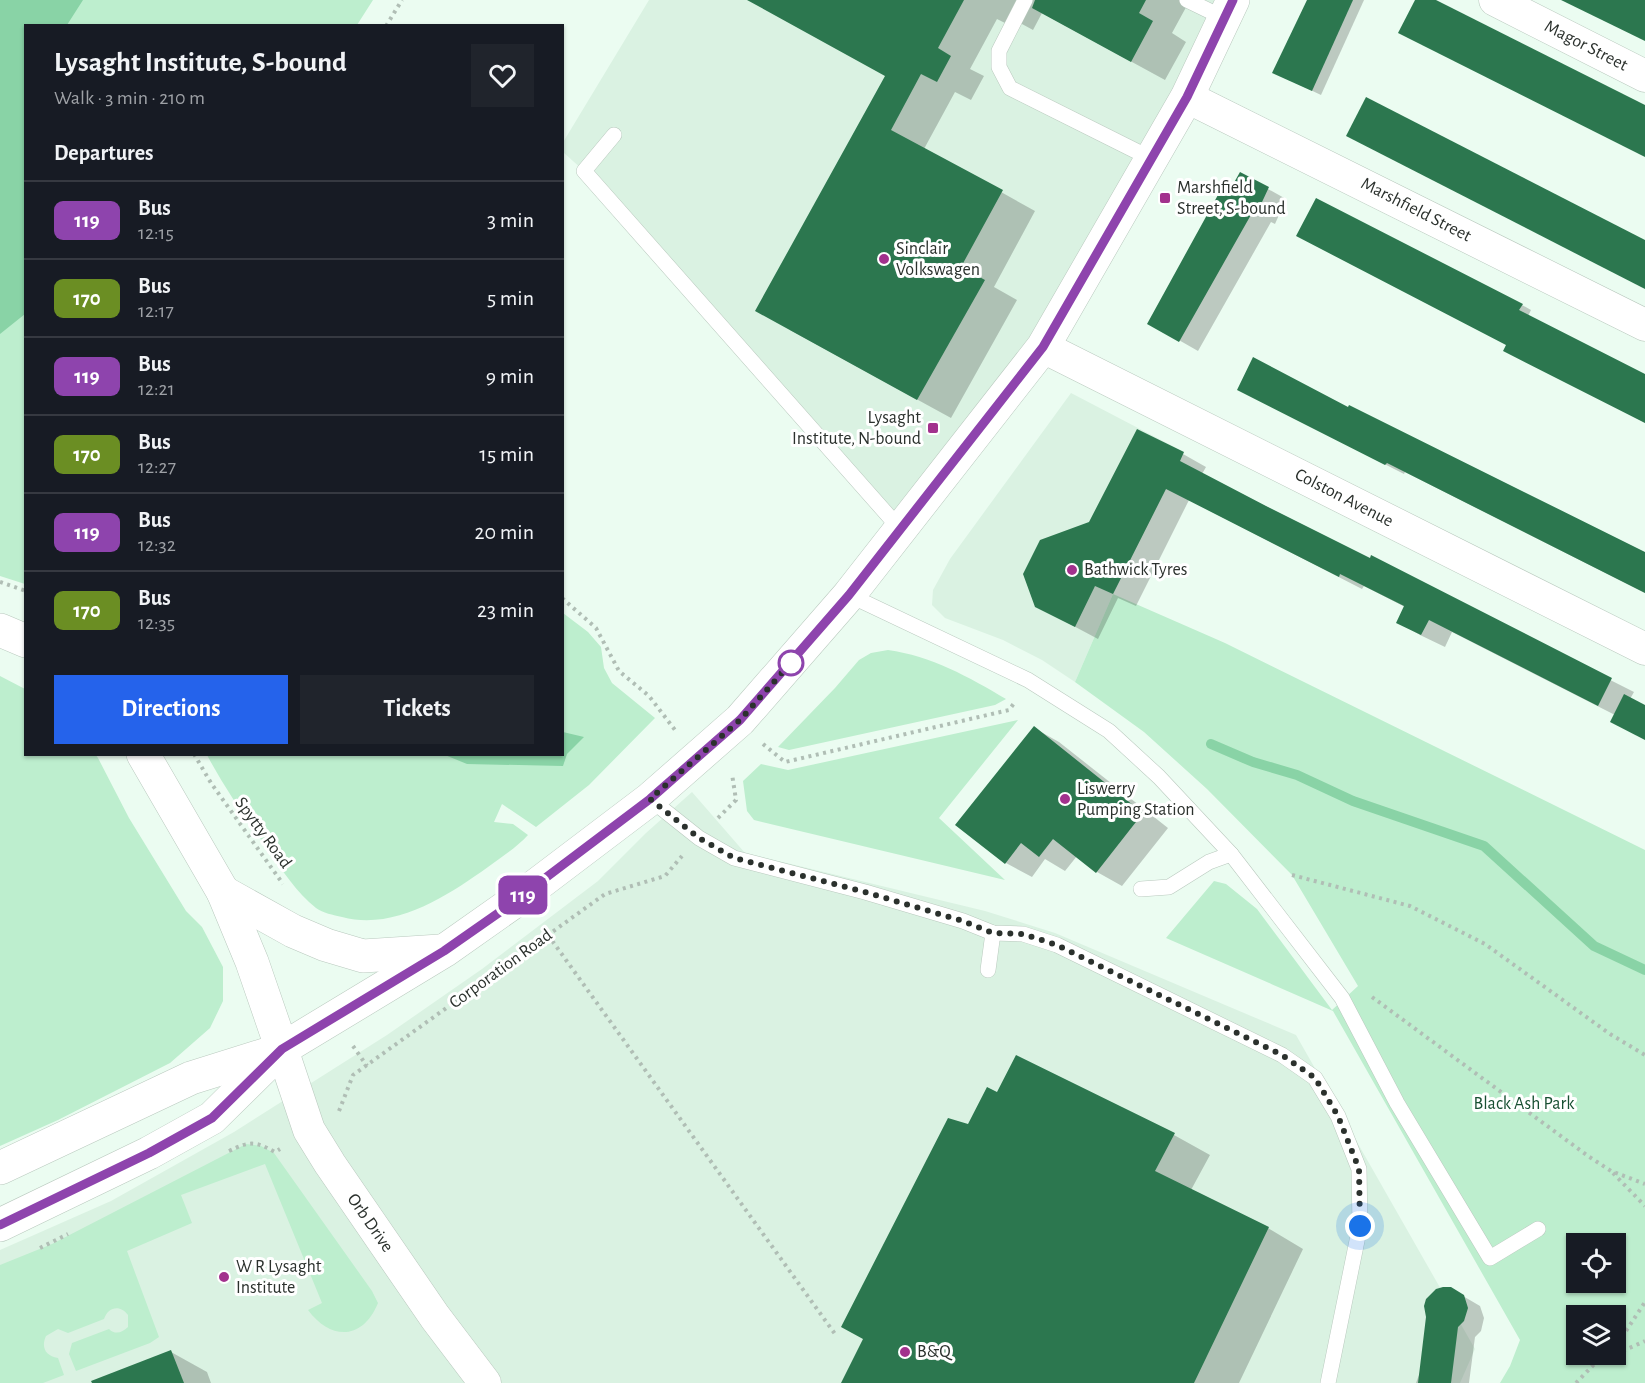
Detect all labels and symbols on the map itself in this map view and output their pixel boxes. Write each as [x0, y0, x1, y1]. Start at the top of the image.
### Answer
street label: Magor Street [1541, 17, 1631, 75]
street label: Marshfield Street [1358, 174, 1474, 246]
place label: Marshfield Street, S-bound [1177, 179, 1286, 218]
marker: Marshfield Street, S-bound [1158, 191, 1172, 205]
place label: Sinclair Volkswagen [896, 240, 980, 279]
marker: Sinclair Volkswagen [877, 252, 891, 266]
place label: Lysaght Institute, N-bound [792, 409, 921, 448]
marker: Lysaght Institute, N-bound [926, 421, 940, 435]
street label: Colston Avenue [1292, 466, 1396, 530]
place label: Bathwick Tyres [1084, 561, 1187, 579]
marker: Bathwick Tyres [1065, 563, 1079, 577]
unlabelled marker [778, 650, 804, 676]
place label: Liswerry Pumping Station [1077, 780, 1195, 819]
marker: Liswerry Pumping Station [1058, 792, 1072, 806]
street label: Spytty Road [231, 794, 295, 872]
line badge: 119 [488, 876, 558, 914]
street label: Corporation Road [446, 926, 556, 1012]
park label: Black Ash Park [1474, 1095, 1575, 1113]
street label: Orb Drive [343, 1190, 397, 1256]
your location [1345, 1211, 1375, 1241]
place label: W R Lysaght Institute [236, 1258, 322, 1297]
marker: W R Lysaght Institute [217, 1270, 231, 1284]
place label: B&Q [917, 1343, 953, 1361]
marker: B&Q [898, 1345, 912, 1359]

